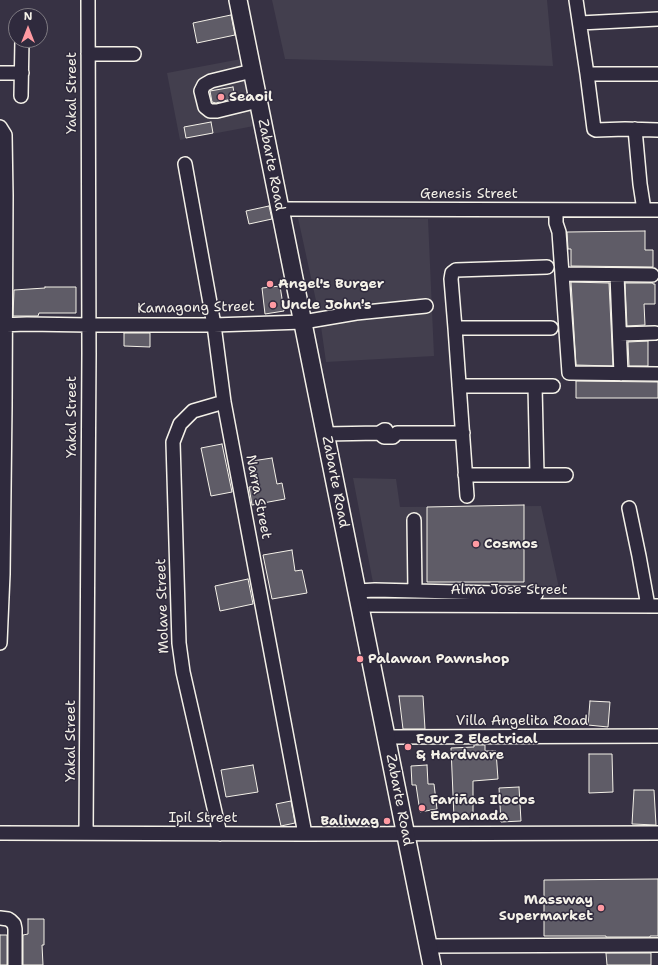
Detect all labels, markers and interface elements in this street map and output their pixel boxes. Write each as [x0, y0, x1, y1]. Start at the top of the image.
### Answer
north arrow [8, 8, 48, 48]
text: N [24, 9, 32, 24]
street label: Yakal Street [64, 52, 80, 134]
place label: Seaoil [229, 89, 273, 105]
marker: Seaoil [216, 92, 226, 102]
street label: Zabarte Road [254, 118, 288, 212]
street label: Genesis Street [420, 186, 518, 202]
place label: Angel's Burger [278, 276, 384, 292]
marker: Angel's Burger [265, 279, 275, 289]
place label: Uncle John's [281, 297, 371, 313]
street label: Kamagong Street [137, 299, 255, 317]
marker: Uncle John's [268, 300, 278, 310]
street label: Yakal Street [64, 376, 80, 458]
street label: Zabarte Road [318, 435, 352, 529]
street label: Narra Street [242, 453, 274, 541]
place label: Cosmos [484, 536, 538, 552]
marker: Cosmos [471, 539, 481, 549]
street label: Molave Street [153, 558, 173, 654]
street label: Alma Jose Street [450, 582, 568, 598]
place label: Palawan Pawnshop [368, 651, 509, 667]
marker: Palawan Pawnshop [355, 654, 365, 664]
street label: Yakal Street [63, 700, 79, 782]
street label: Villa Angelita Road [456, 713, 588, 729]
place label: Four Z Electrical & Hardware [416, 731, 538, 764]
marker: Four Z Electrical & Hardware [403, 742, 413, 752]
street label: Zabarte Road [382, 753, 416, 847]
place label: Fariñas Ilocos Empanada [430, 792, 535, 824]
marker: Fariñas Ilocos Empanada [417, 803, 427, 813]
street label: Ipil Street [168, 810, 238, 826]
place label: Baliwag [321, 813, 379, 829]
marker: Baliwag [382, 816, 392, 826]
place label: Massway Supermarket [499, 892, 593, 924]
marker: Massway Supermarket [596, 903, 606, 913]

